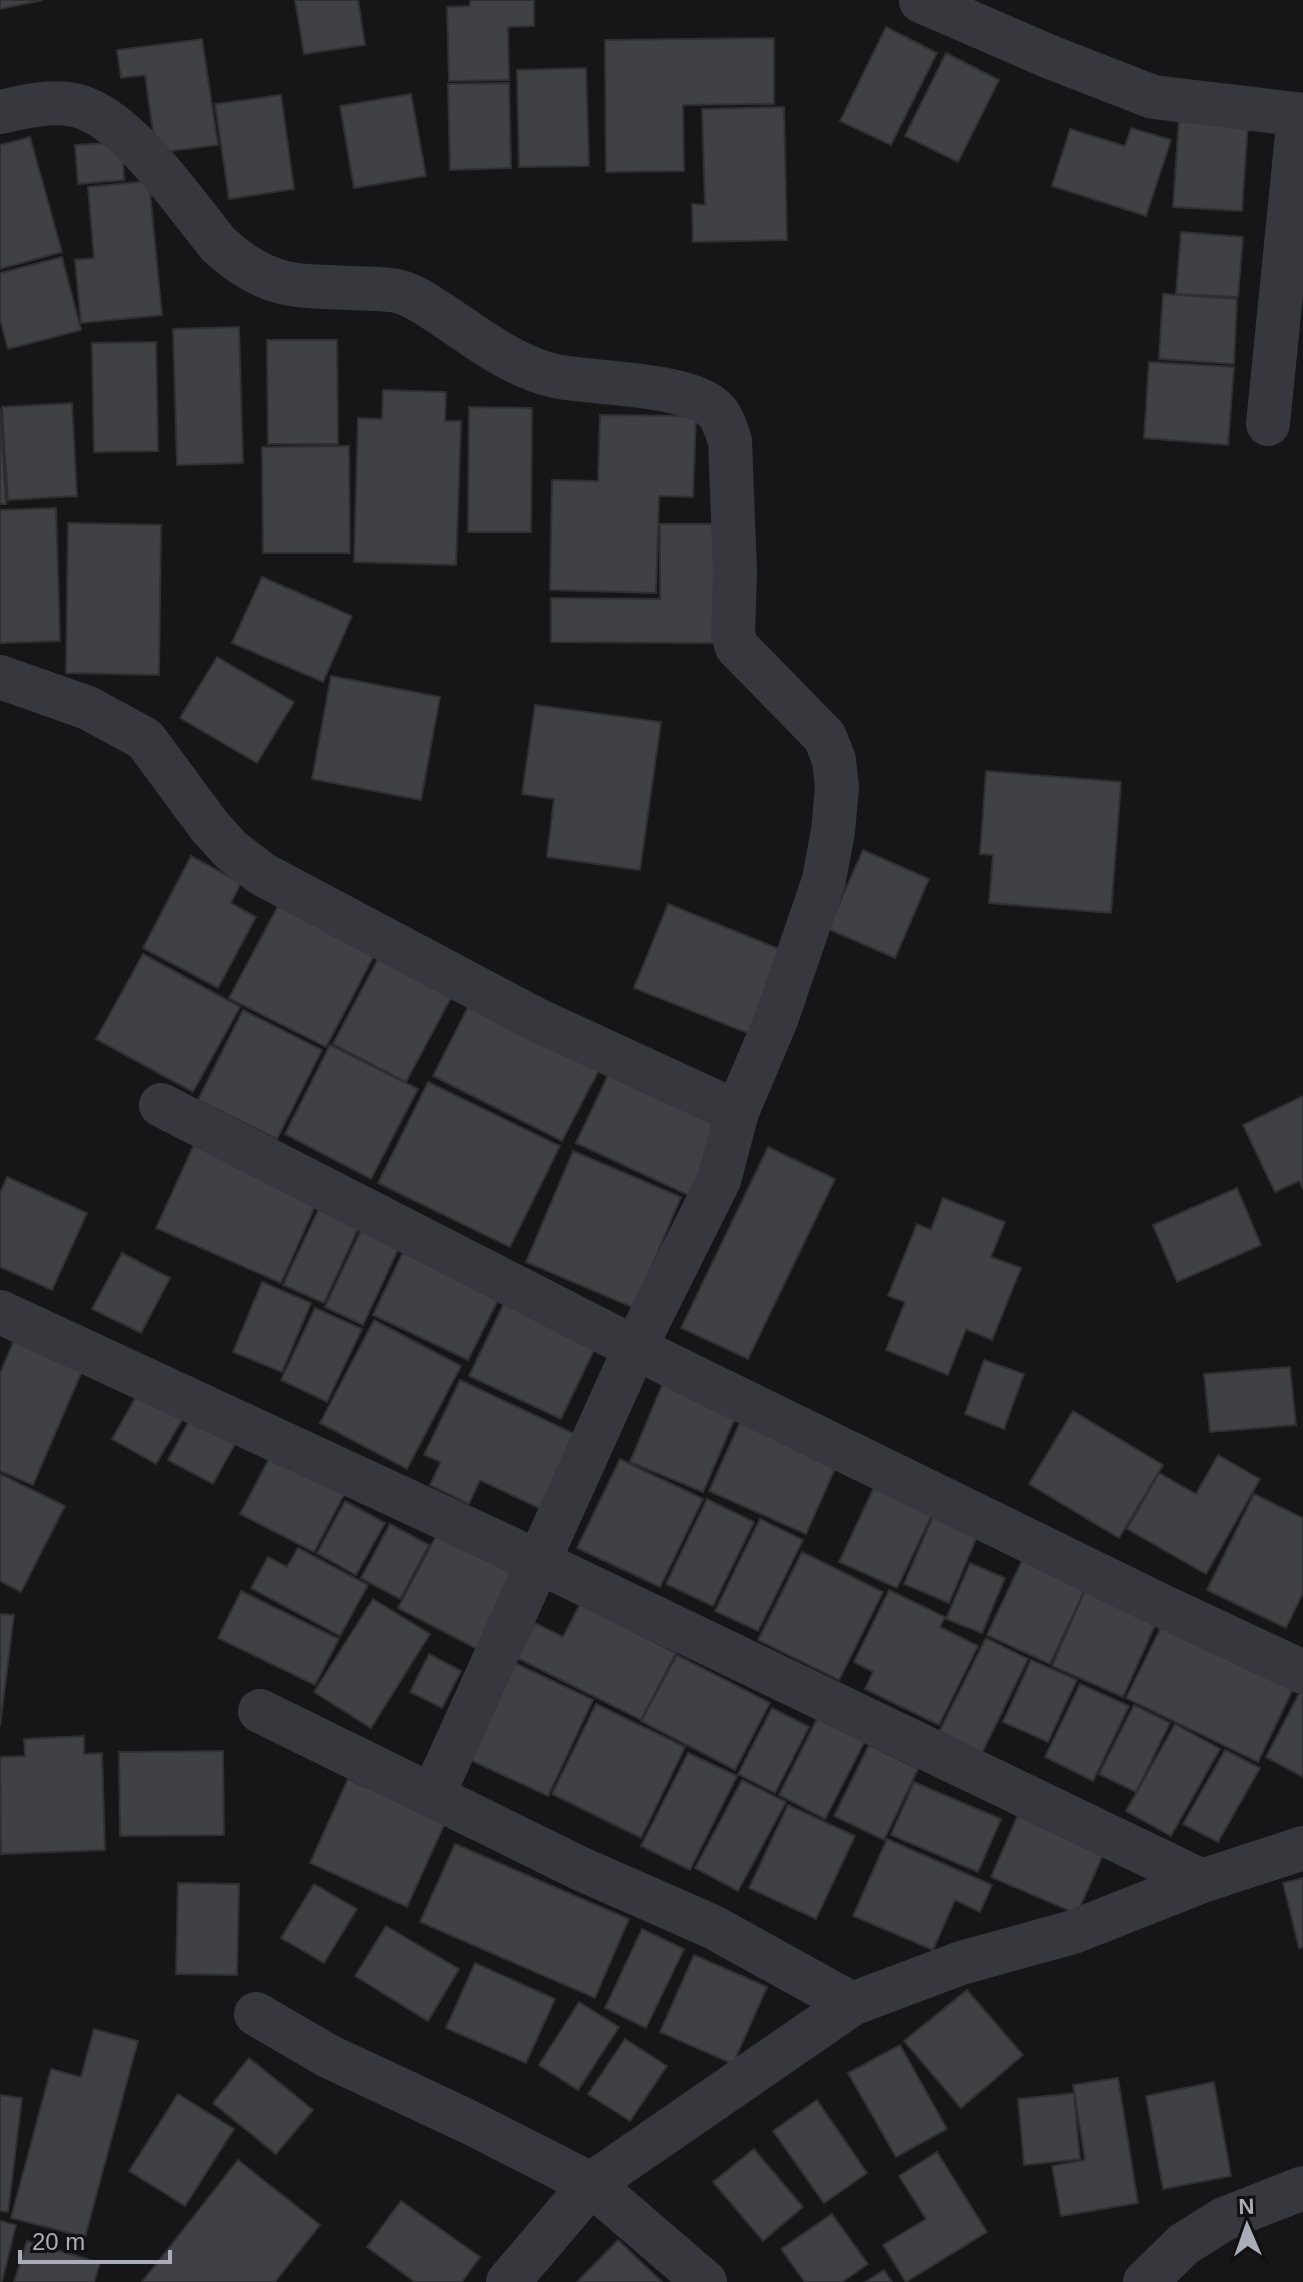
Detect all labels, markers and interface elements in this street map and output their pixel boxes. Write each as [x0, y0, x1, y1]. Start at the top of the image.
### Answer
north arrow [1207, 2186, 1287, 2266]
text: N [1238, 2194, 1255, 2219]
scale bar [20, 2214, 170, 2264]
text: 20 m [32, 2228, 85, 2255]

